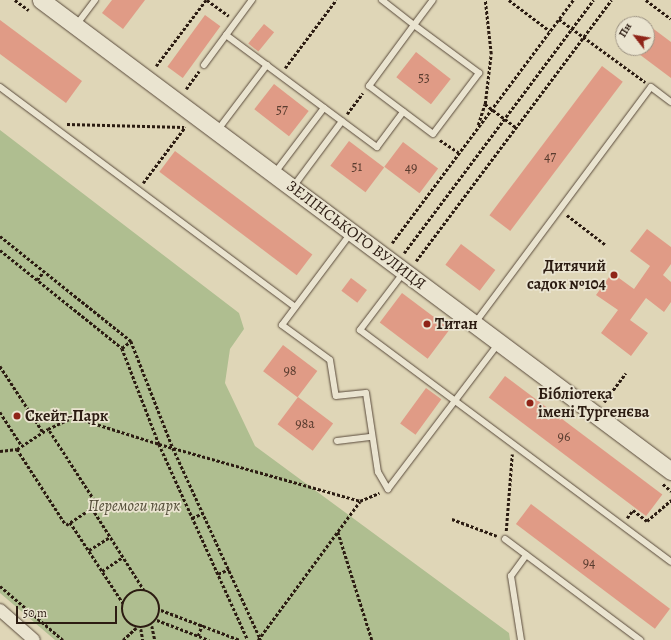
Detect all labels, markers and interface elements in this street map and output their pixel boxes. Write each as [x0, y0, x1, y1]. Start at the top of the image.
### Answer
north arrow [615, 16, 655, 56]
text: Пн [615, 20, 635, 40]
house number: 53 [418, 70, 430, 86]
house number: 57 [276, 102, 288, 118]
house number: 47 [544, 149, 556, 165]
house number: 51 [352, 159, 362, 175]
house number: 49 [405, 160, 417, 176]
street label: ЗЕЛІНСЬКОГО ВУЛИЦЯ [283, 176, 429, 294]
place label: Дитячий садок №104 [527, 256, 606, 294]
marker: Дитячий садок №104 [609, 270, 619, 280]
place label: Титан [435, 314, 478, 334]
marker: Титан [422, 319, 432, 329]
house number: 98 [283, 363, 297, 379]
place label: Бібліотека імені Тургенєва [538, 384, 649, 422]
marker: Бібліотека імені Тургенєва [525, 398, 535, 408]
place label: Скейт-Парк [25, 406, 108, 426]
marker: Скейт-Парк [12, 411, 22, 421]
house number: 98а [295, 416, 315, 432]
house number: 96 [558, 429, 570, 445]
park label: Перемоги парк [88, 496, 180, 516]
house number: 94 [583, 555, 595, 571]
scale bar [18, 598, 119, 624]
text: 50 m [23, 605, 47, 621]

